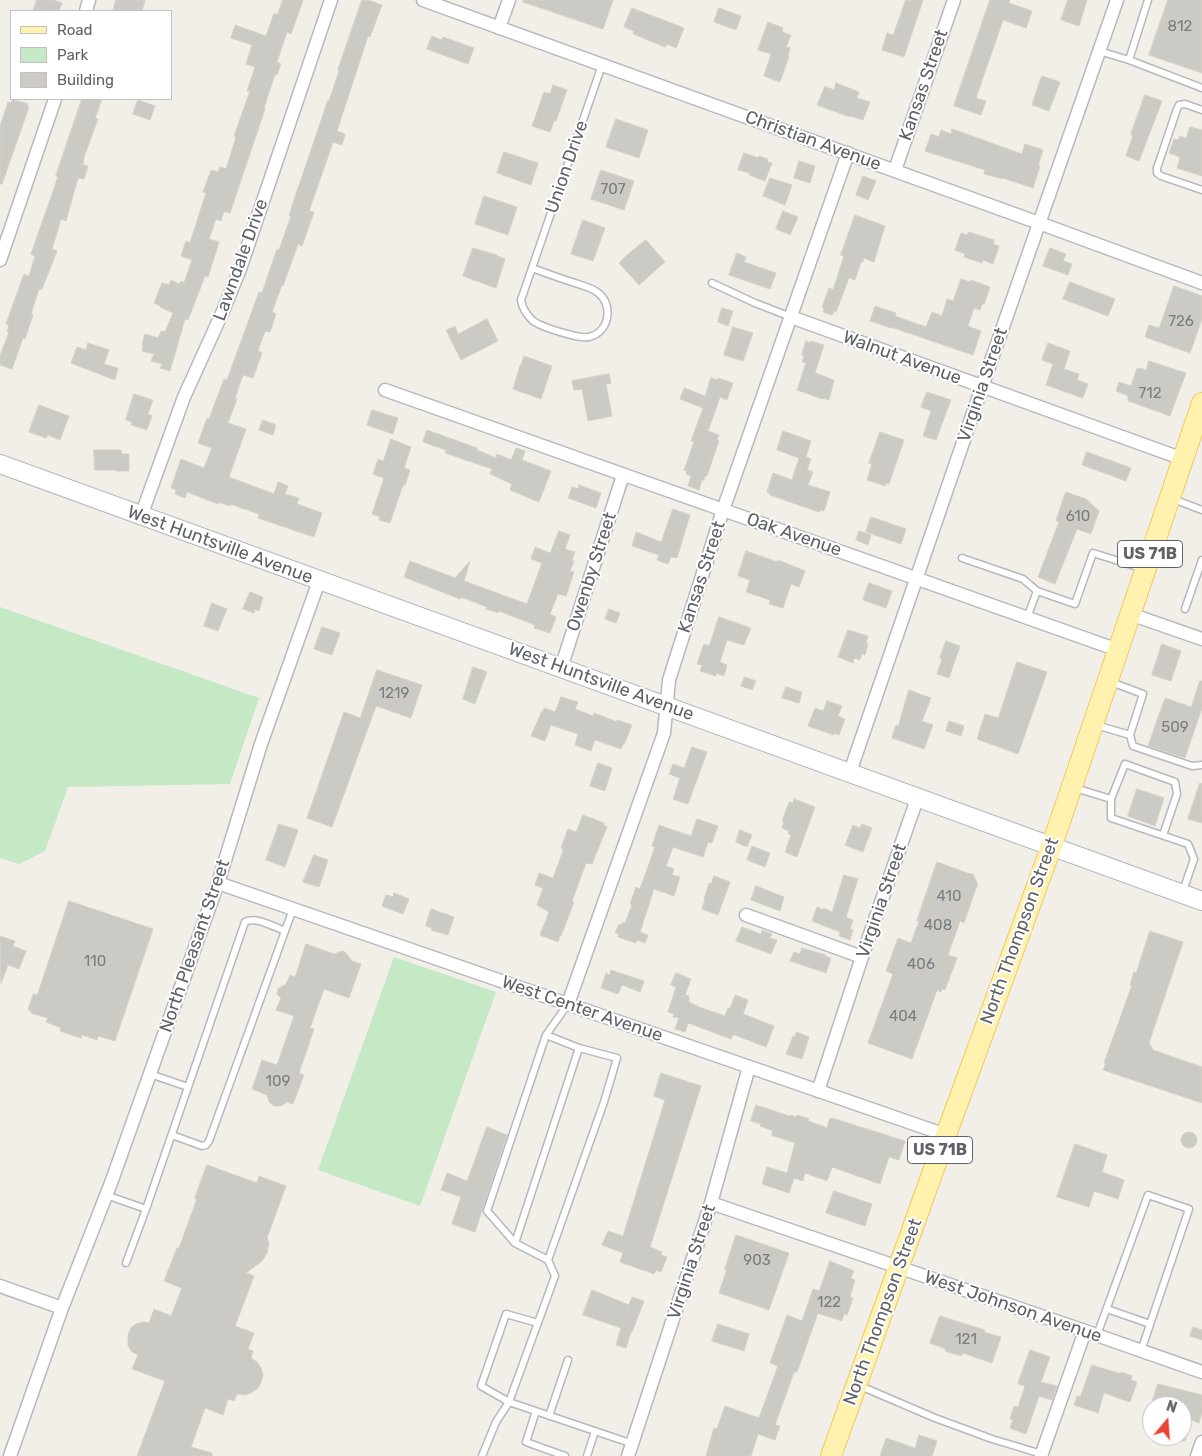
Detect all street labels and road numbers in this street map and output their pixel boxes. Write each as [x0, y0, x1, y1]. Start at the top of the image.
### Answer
street label: Kansas Street [895, 27, 953, 143]
street label: Christian Avenue [742, 106, 884, 176]
street label: Union Drive [541, 118, 593, 216]
street label: Lawndale Drive [209, 196, 273, 324]
street label: Virginia Street [953, 325, 1013, 445]
street label: Walnut Avenue [840, 327, 964, 389]
street label: West Huntsville Avenue [124, 501, 316, 589]
street label: Oak Avenue [744, 509, 844, 561]
street label: Owenby Street [563, 510, 621, 634]
street label: Kansas Street [674, 518, 730, 636]
road number: US 71B [1118, 540, 1182, 568]
street label: West Huntsville Avenue [505, 638, 697, 726]
street label: North Thompson Street [976, 835, 1064, 1027]
street label: Virginia Street [852, 841, 912, 961]
street label: North Pleasant Street [155, 857, 235, 1035]
street label: West Center Avenue [499, 971, 665, 1047]
road number: US 71B [908, 1136, 972, 1164]
street label: Virginia Street [663, 1202, 721, 1322]
street label: North Thompson Street [839, 1216, 927, 1408]
street label: West Johnson Avenue [921, 1266, 1105, 1348]

